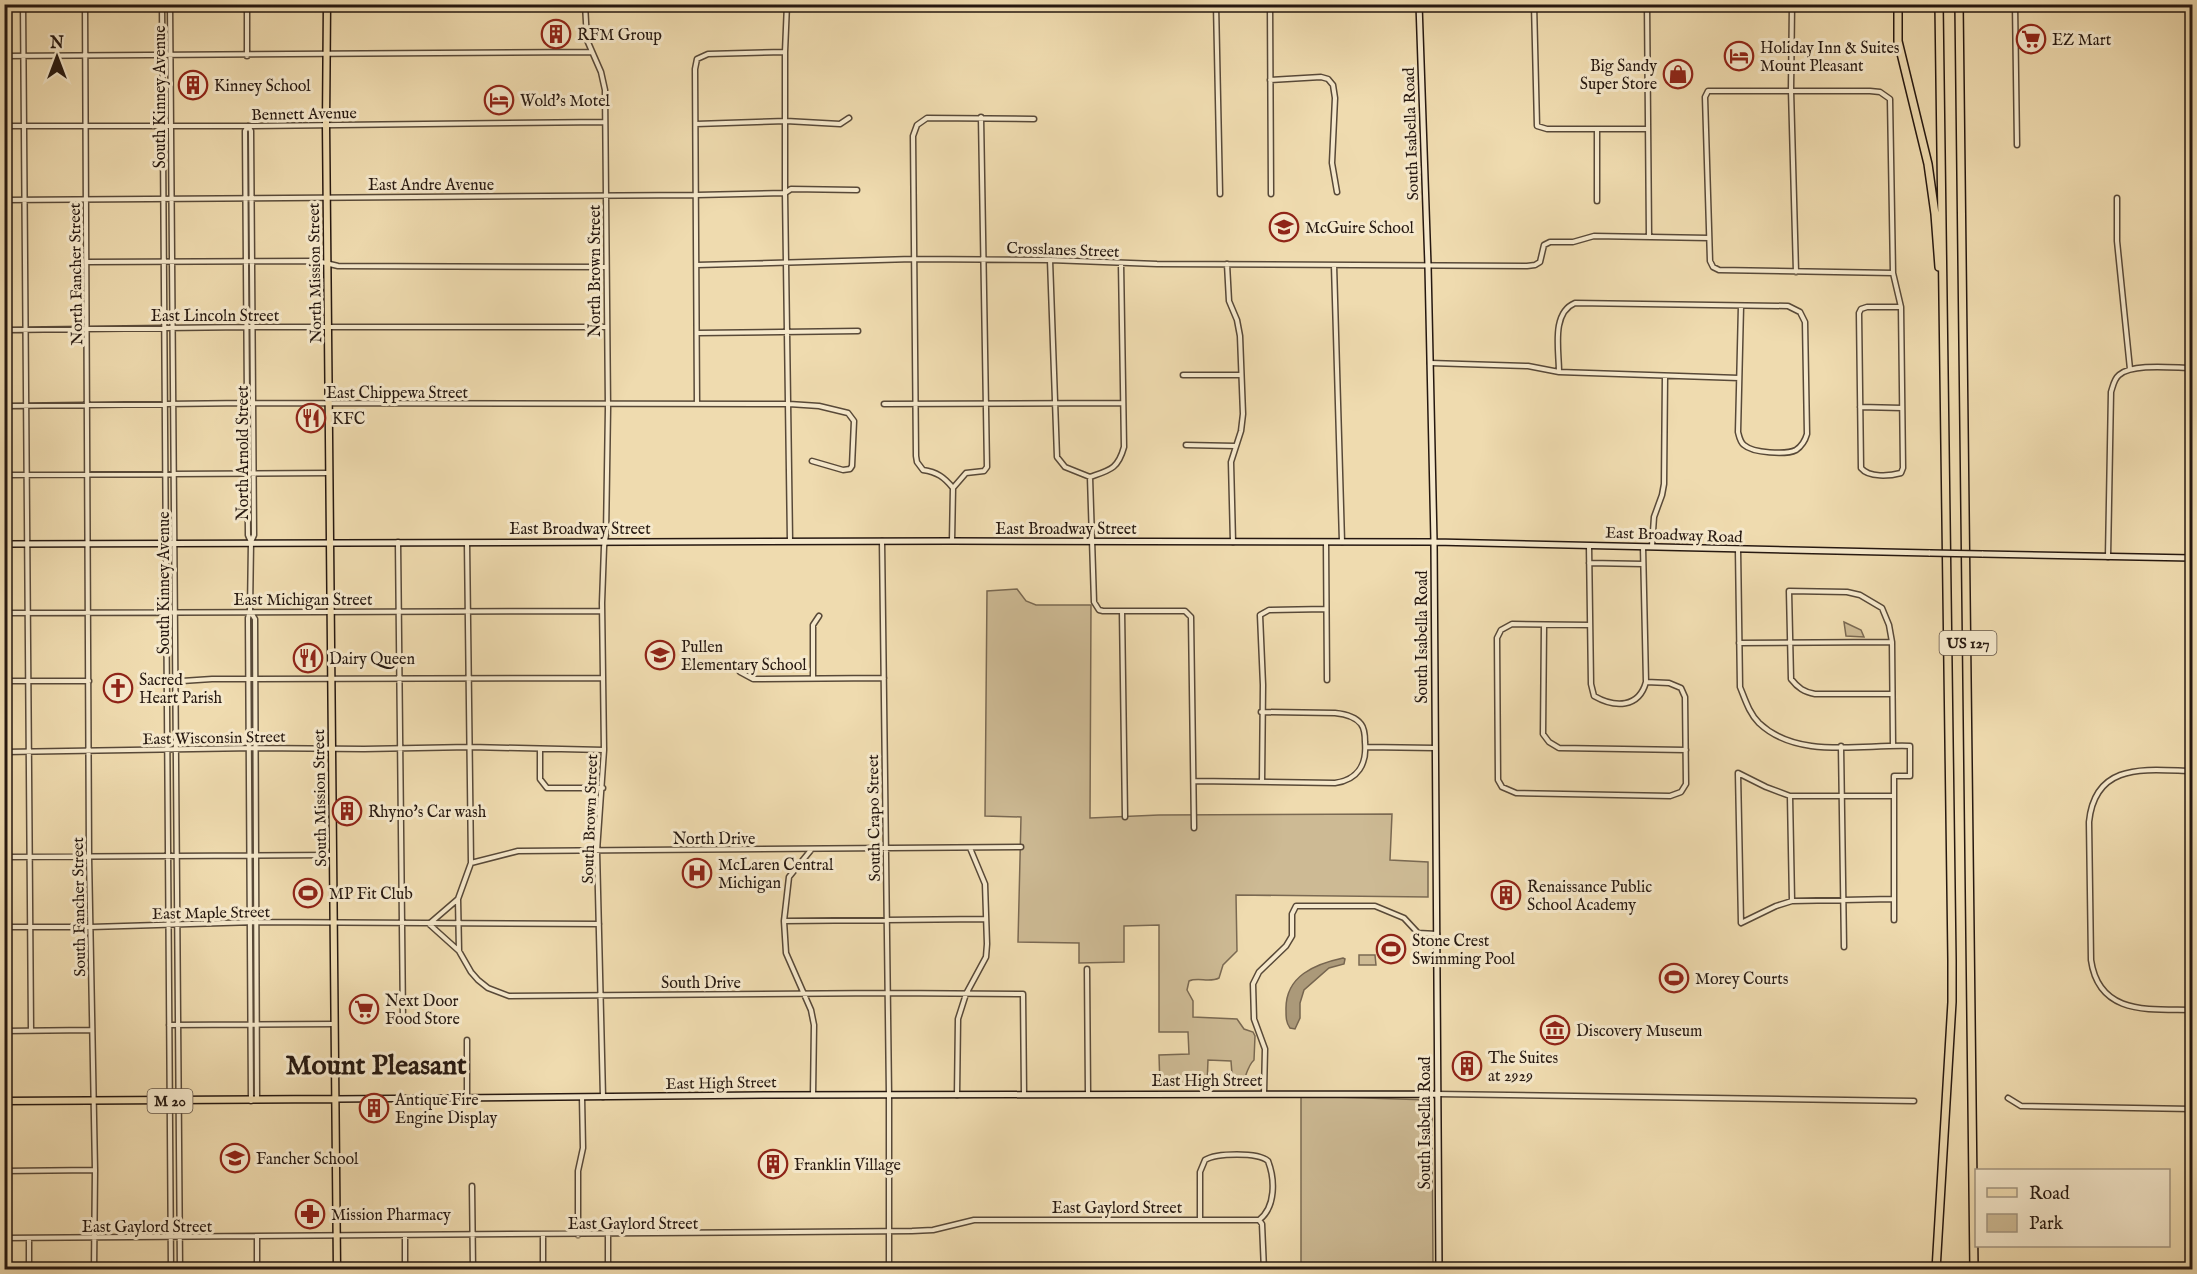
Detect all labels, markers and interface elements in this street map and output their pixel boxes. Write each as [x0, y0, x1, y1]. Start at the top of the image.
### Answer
building icon: RFM Group [540, 18, 572, 50]
supermarket icon: EZ Mart [2015, 23, 2047, 55]
street label: South Kinney Avenue [151, 25, 171, 169]
place label: RFM Group [577, 26, 662, 46]
north arrow [27, 27, 87, 87]
place label: EZ Mart [2052, 31, 2112, 51]
text: N [49, 34, 64, 54]
place label: Holiday Inn & Suites Mount Pleasant [1760, 39, 1900, 77]
hotel icon: Holiday Inn & Suites Mount Pleasant [1723, 40, 1755, 72]
place label: Big Sandy Super Store [1580, 57, 1657, 95]
shop icon: Big Sandy Super Store [1662, 58, 1694, 90]
street label: South Isabella Road [1400, 67, 1424, 201]
building icon: Kinney School [177, 69, 209, 101]
place label: Kinney School [214, 77, 311, 97]
hotel icon: Wold's Motel [483, 84, 515, 116]
place label: Wold's Motel [520, 92, 611, 112]
street label: Bennett Avenue [251, 104, 357, 126]
street label: East Andre Avenue [368, 176, 494, 196]
street label: North Fancher Street [66, 202, 88, 345]
street label: North Mission Street [305, 202, 327, 343]
street label: North Brown Street [586, 204, 606, 337]
school or university icon: McGuire School [1268, 211, 1300, 243]
place label: McGuire School [1305, 219, 1415, 239]
street label: Crosslanes Street [1006, 239, 1120, 263]
street label: East Lincoln Street [151, 307, 280, 327]
street label: East Chippewa Street [326, 384, 469, 404]
street label: North Arnold Street [234, 385, 254, 521]
restaurant icon: KFC [295, 402, 327, 434]
place label: KFC [332, 410, 365, 430]
street label: South Kinney Avenue [155, 511, 175, 655]
street label: East Broadway Street [509, 520, 651, 540]
street label: East Broadway Street [995, 520, 1137, 540]
street label: East Broadway Road [1605, 524, 1744, 548]
street label: South Isabella Road [1413, 570, 1433, 704]
street label: East Michigan Street [234, 591, 373, 611]
road number: US 127 [1940, 631, 1996, 655]
place label: Pullen Elementary School [681, 638, 807, 676]
school or university icon: Pullen Elementary School [644, 639, 676, 671]
restaurant icon: Dairy Queen [292, 642, 324, 674]
place label: Dairy Queen [329, 650, 415, 670]
place label: Sacred Heart Parish [139, 671, 222, 709]
church icon: Sacred Heart Parish [102, 672, 134, 704]
street label: East Wisconsin Street [142, 728, 286, 750]
street label: South Mission Street [310, 728, 332, 867]
street label: South Brown Street [579, 753, 603, 884]
street label: South Crapo Street [864, 754, 886, 882]
building icon: Rhyno's Car wash [331, 795, 363, 827]
place label: Rhyno's Car wash [368, 803, 487, 823]
street label: North Drive [673, 830, 755, 850]
street label: South Fancher Street [69, 836, 91, 977]
place label: McLaren Central Michigan [718, 856, 834, 894]
hospital icon: McLaren Central Michigan [681, 857, 713, 889]
sports icon: MP Fit Club [292, 877, 324, 909]
place label: Renaissance Public School Academy [1527, 878, 1652, 916]
building icon: Renaissance Public School Academy [1490, 879, 1522, 911]
place label: MP Fit Club [329, 885, 413, 905]
street label: East Maple Street [152, 903, 271, 925]
place label: Stone Crest Swimming Pool [1412, 932, 1516, 970]
sports icon: Stone Crest Swimming Pool [1375, 933, 1407, 965]
sports icon: Morey Courts [1658, 962, 1690, 994]
place label: Morey Courts [1695, 970, 1789, 990]
street label: South Drive [661, 974, 741, 994]
place label: Next Door Food Store [385, 992, 460, 1030]
supermarket icon: Next Door Food Store [348, 993, 380, 1025]
museum icon: Discovery Museum [1539, 1014, 1571, 1046]
place label: Discovery Museum [1576, 1022, 1702, 1042]
district label: Mount Pleasant [285, 1049, 467, 1084]
place label: The Suites at 2929 [1488, 1049, 1559, 1087]
building icon: The Suites at 2929 [1451, 1050, 1483, 1082]
street label: South Isabella Road [1416, 1056, 1436, 1190]
street label: East High Street [1151, 1072, 1263, 1092]
street label: East High Street [665, 1073, 777, 1095]
road number: M 20 [148, 1089, 192, 1113]
place label: Antique Fire Engine Display [394, 1091, 497, 1129]
building icon: Antique Fire Engine Display [358, 1092, 390, 1124]
school or university icon: Fancher School [219, 1142, 251, 1174]
building icon: Franklin Village [757, 1148, 789, 1180]
place label: Fancher School [256, 1150, 359, 1170]
place label: Franklin Village [794, 1156, 901, 1176]
legend [1975, 1169, 2170, 1247]
text: Road [2029, 1183, 2070, 1206]
pharmacy icon: Mission Pharmacy [294, 1198, 326, 1230]
street label: East Gaylord Street [1052, 1199, 1183, 1219]
place label: Mission Pharmacy [331, 1206, 451, 1226]
text: Park [2029, 1213, 2064, 1236]
street label: East Gaylord Street [568, 1215, 699, 1235]
street label: East Gaylord Street [82, 1218, 213, 1238]

